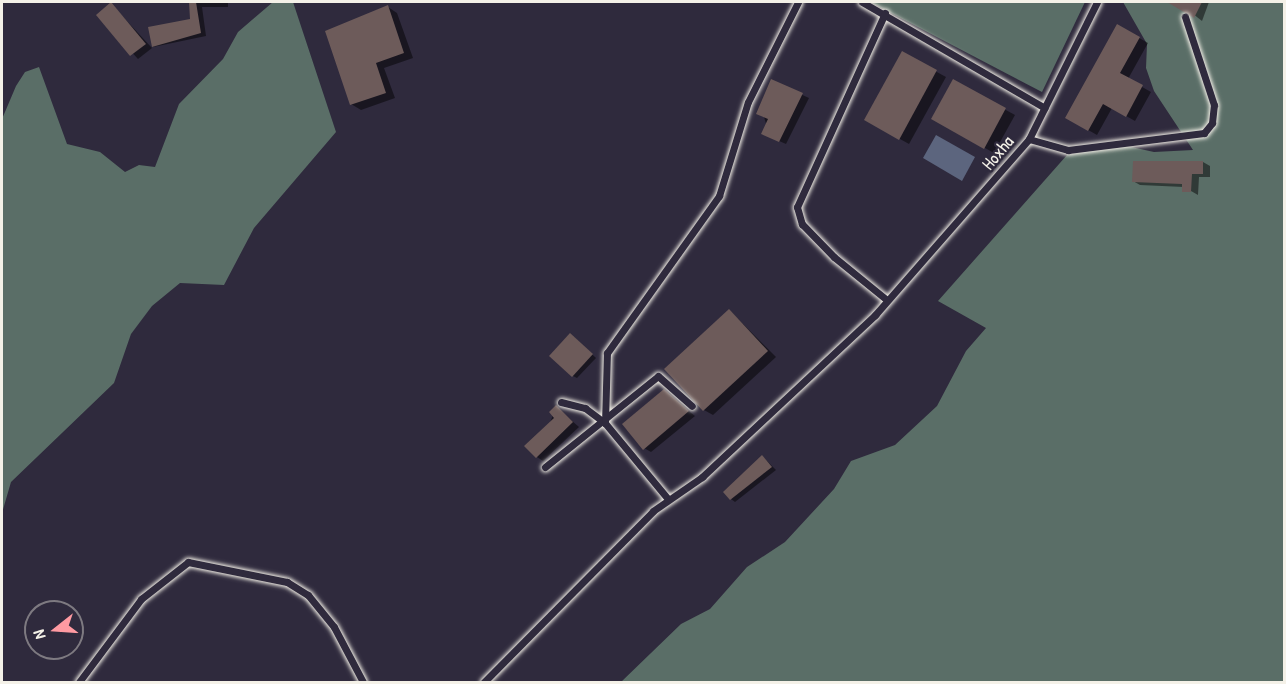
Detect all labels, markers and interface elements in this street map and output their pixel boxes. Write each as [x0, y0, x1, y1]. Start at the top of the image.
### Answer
street label: Hoxha [977, 131, 1019, 175]
north arrow [24, 600, 84, 660]
text: N [27, 627, 50, 642]

